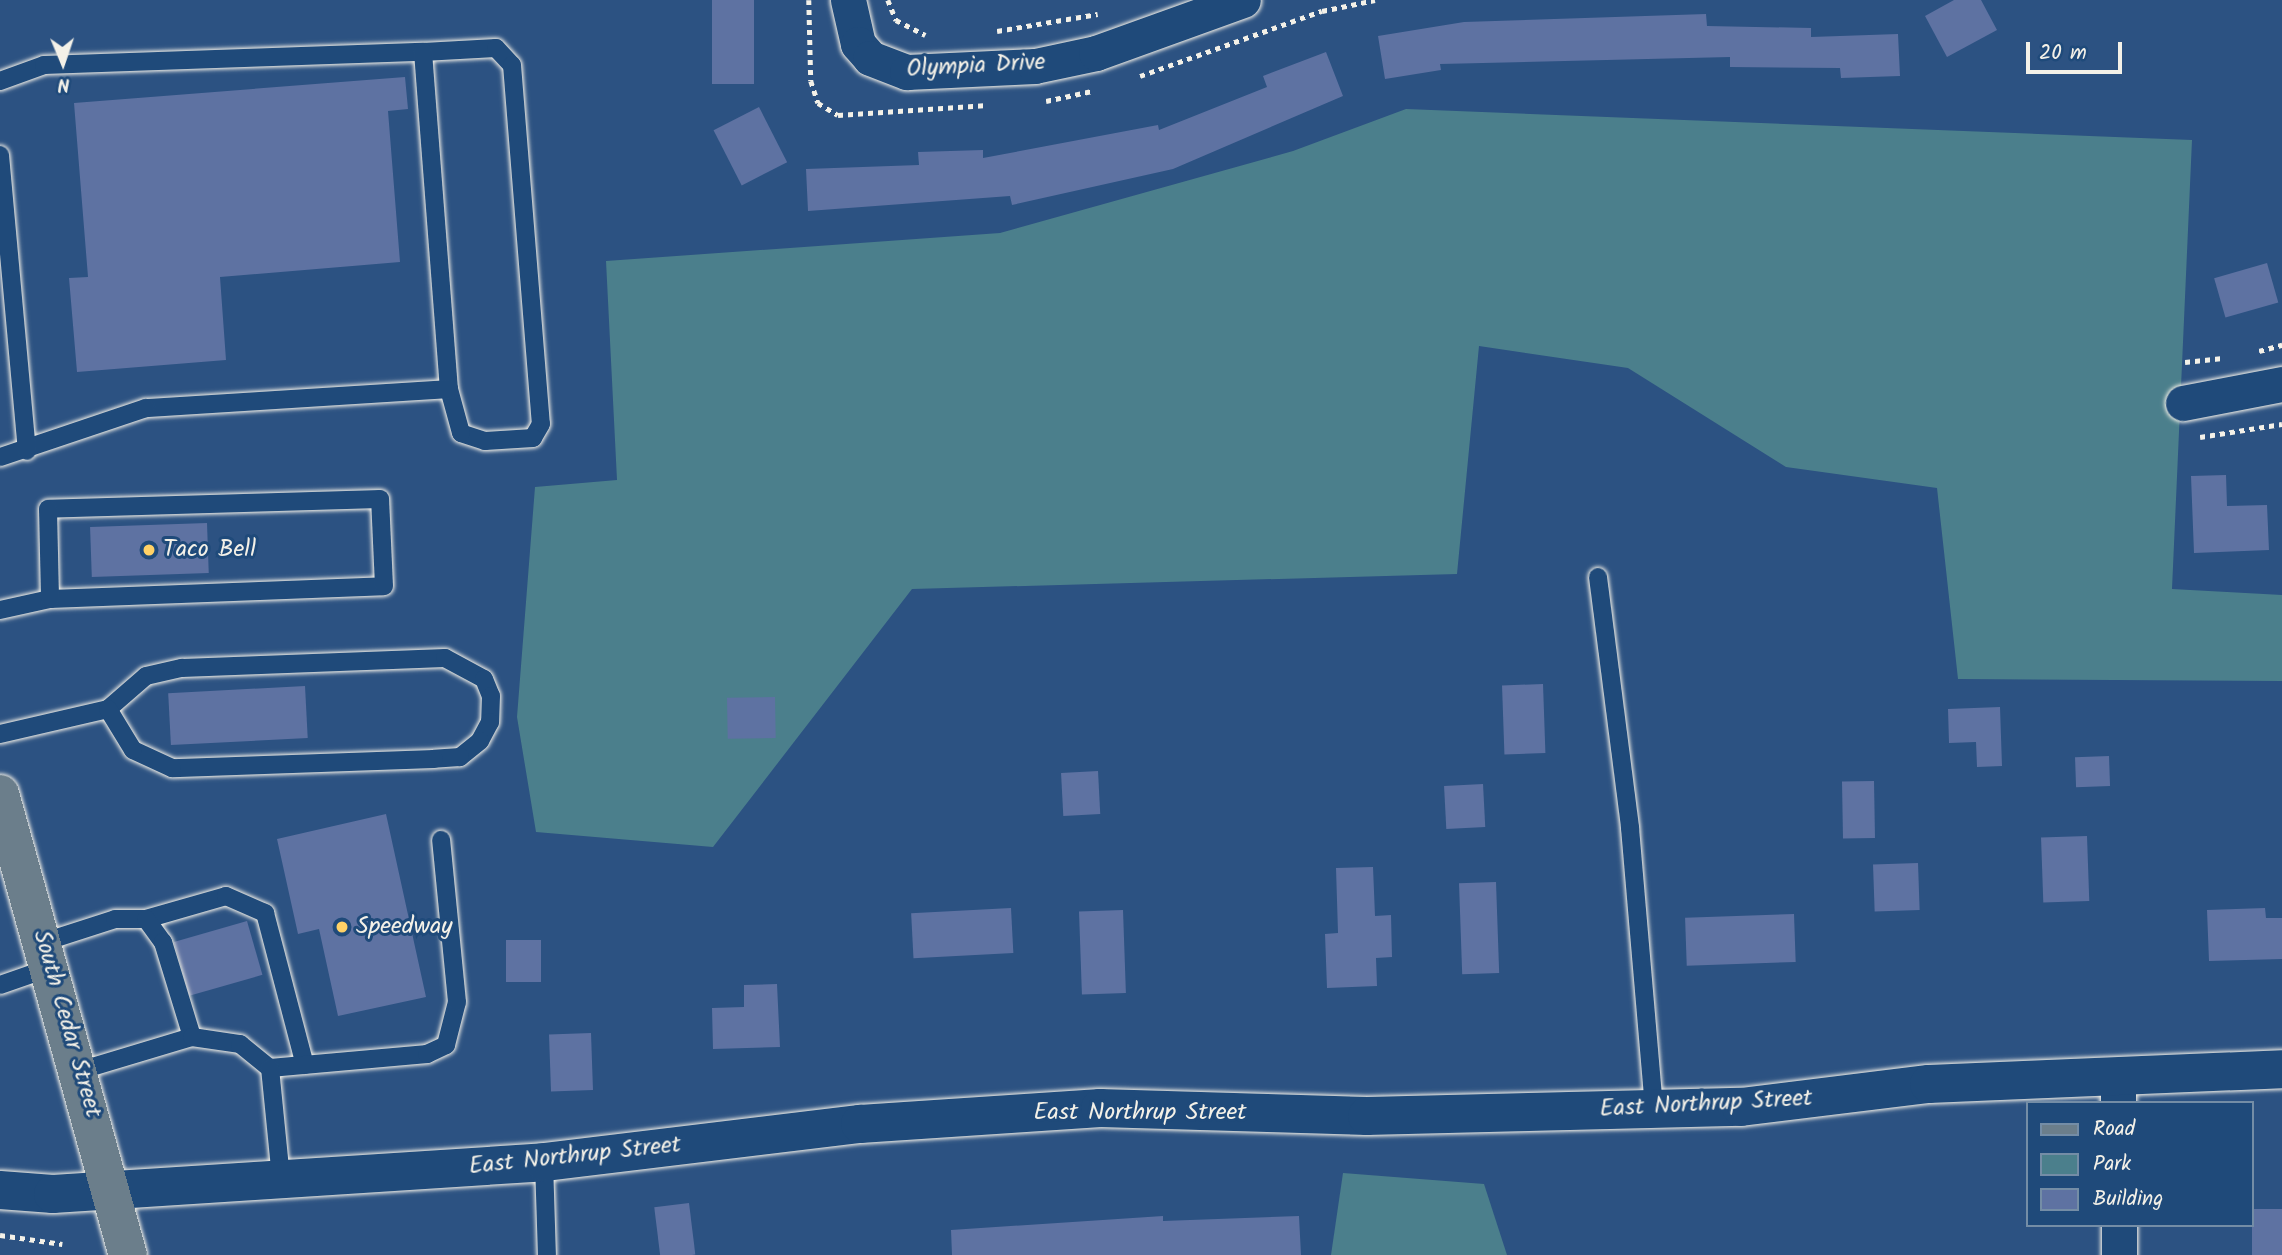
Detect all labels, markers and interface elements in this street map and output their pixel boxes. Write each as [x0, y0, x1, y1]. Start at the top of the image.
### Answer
north arrow [28, 28, 98, 98]
scale bar [2030, 28, 2126, 72]
text: 20 m [2039, 37, 2087, 70]
street label: Olympia Drive [906, 48, 1046, 84]
text: N [57, 69, 70, 99]
place label: Taco Bell [163, 536, 256, 564]
marker: Taco Bell [141, 542, 157, 558]
place label: Speedway [356, 913, 452, 941]
marker: Speedway [334, 919, 350, 935]
street label: South Cedar Street [26, 927, 108, 1121]
street label: East Northrup Street [1599, 1084, 1813, 1124]
street label: East Northrup Street [1033, 1099, 1247, 1127]
legend [2026, 1101, 2254, 1227]
text: Road [2093, 1113, 2135, 1146]
street label: East Northrup Street [468, 1131, 682, 1181]
text: Park [2093, 1148, 2131, 1181]
text: Building [2093, 1183, 2163, 1216]

